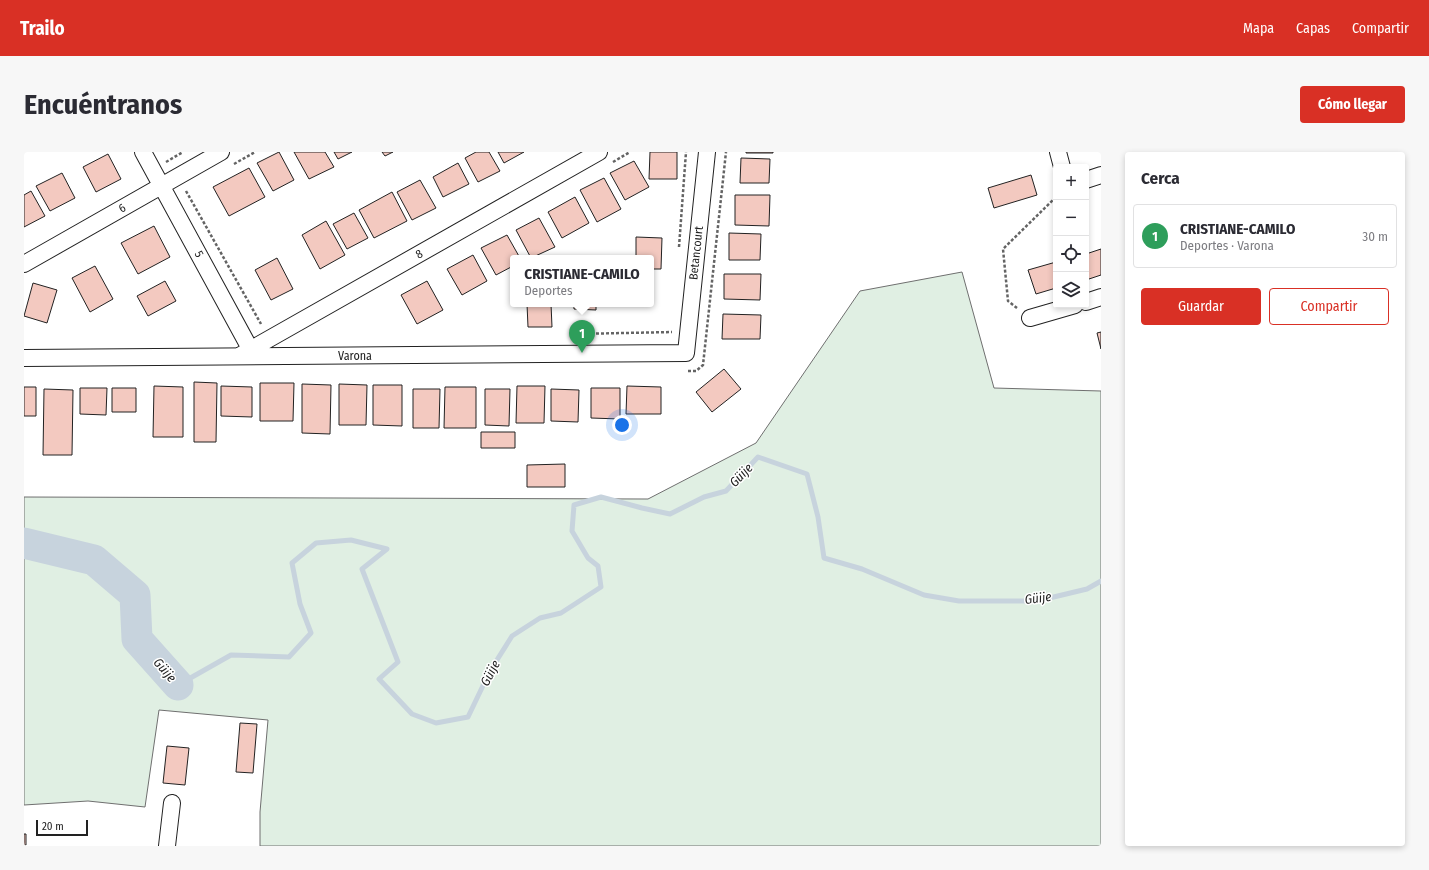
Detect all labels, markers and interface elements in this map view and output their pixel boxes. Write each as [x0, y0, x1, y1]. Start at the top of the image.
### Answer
text: Trailo [20, 17, 65, 40]
text: Mapa [1243, 20, 1274, 37]
text: Capas [1296, 20, 1330, 37]
text: Compartir [1352, 20, 1409, 37]
button: Cómo llegar [1300, 86, 1405, 123]
text: Encuéntranos [24, 88, 182, 121]
map controls [1053, 164, 1089, 308]
button: + [1053, 164, 1089, 200]
text: Cerca [1141, 168, 1180, 189]
street label: 6 [116, 200, 128, 216]
button: − [1053, 200, 1089, 236]
text: CRISTIANE-CAMILO [1180, 220, 1295, 238]
street label: Betancourt [686, 225, 706, 281]
text: 1 [1152, 229, 1158, 244]
text: 30 m [1362, 229, 1388, 244]
button: locate [1053, 236, 1089, 272]
text: Deportes · Varona [1180, 238, 1274, 253]
street label: 8 [413, 246, 425, 262]
street label: 5 [192, 248, 207, 260]
popup [510, 255, 654, 307]
text: CRISTIANE-CAMILO [524, 265, 640, 283]
button: layers [1053, 272, 1089, 308]
text: Deportes [524, 283, 573, 298]
button: Guardar [1141, 288, 1261, 325]
button: Compartir [1269, 288, 1389, 325]
pin: 1 [569, 320, 595, 353]
street label: Varona [338, 349, 372, 363]
your location [612, 415, 632, 435]
water label: Güije [726, 460, 756, 490]
water label: Güije [1024, 589, 1052, 607]
water label: Güije [151, 655, 179, 685]
water label: Güije [477, 658, 503, 688]
scale bar [36, 818, 88, 837]
text: 20 m [42, 820, 64, 833]

